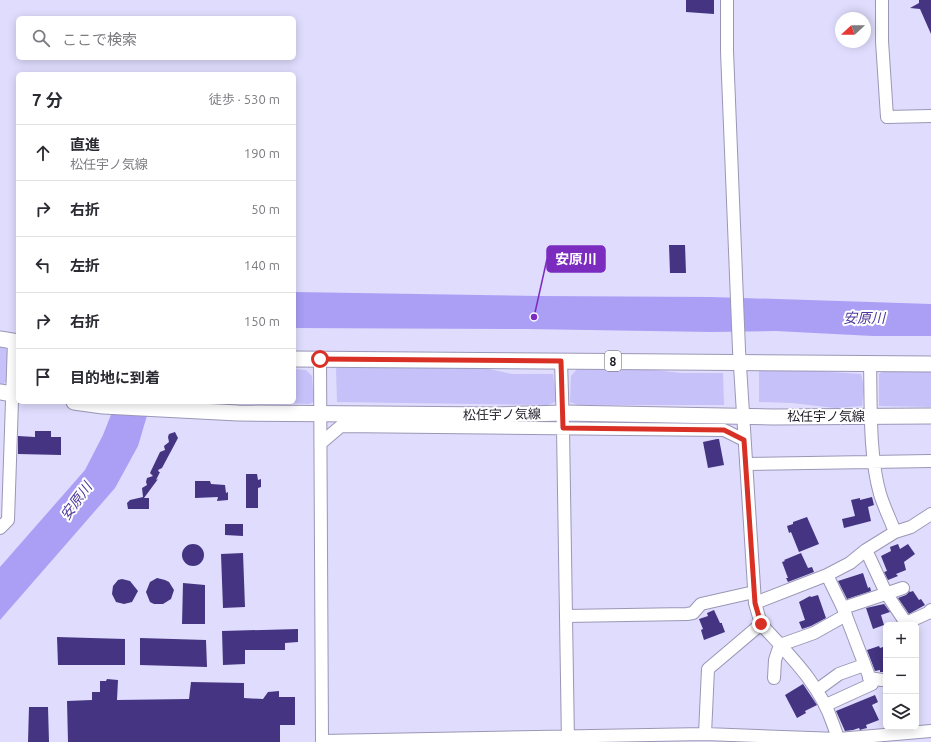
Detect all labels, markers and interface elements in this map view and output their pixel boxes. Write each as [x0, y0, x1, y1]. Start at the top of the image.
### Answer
north arrow [835, 12, 871, 48]
search box [16, 16, 296, 60]
icon: search [30, 27, 52, 49]
text: ここで検索 [62, 31, 137, 48]
text: 7 分 [32, 90, 63, 109]
text: 徒歩 · 530 m [209, 92, 280, 106]
text: 直進 [70, 136, 100, 153]
icon: ahead [32, 142, 54, 164]
text: 190 m [244, 146, 280, 160]
text: 松任宇ノ気線 [70, 157, 148, 171]
icon: right [32, 198, 54, 220]
text: 右折 [70, 201, 100, 218]
text: 50 m [251, 202, 280, 216]
callout: 安原川 [547, 246, 605, 272]
text: 安原川 [555, 251, 597, 267]
icon: left [32, 254, 54, 276]
text: 左折 [70, 257, 100, 274]
text: 140 m [244, 258, 280, 272]
icon: right [32, 310, 54, 332]
water label: 安原川 [843, 310, 887, 326]
text: 右折 [70, 313, 100, 330]
text: 150 m [244, 314, 280, 328]
route start [311, 350, 329, 368]
road number: 8 [605, 351, 621, 371]
icon: arrive [32, 366, 54, 388]
text: 目的地に到着 [70, 369, 160, 386]
street label: 松任宇ノ気線 [463, 406, 541, 422]
street label: 松任宇ノ気線 [787, 409, 865, 423]
water label: 安原川 [57, 478, 96, 523]
route end [752, 615, 770, 633]
map controls [883, 622, 919, 730]
button: + [883, 622, 919, 658]
button: − [883, 658, 919, 694]
button: layers [883, 694, 919, 730]

